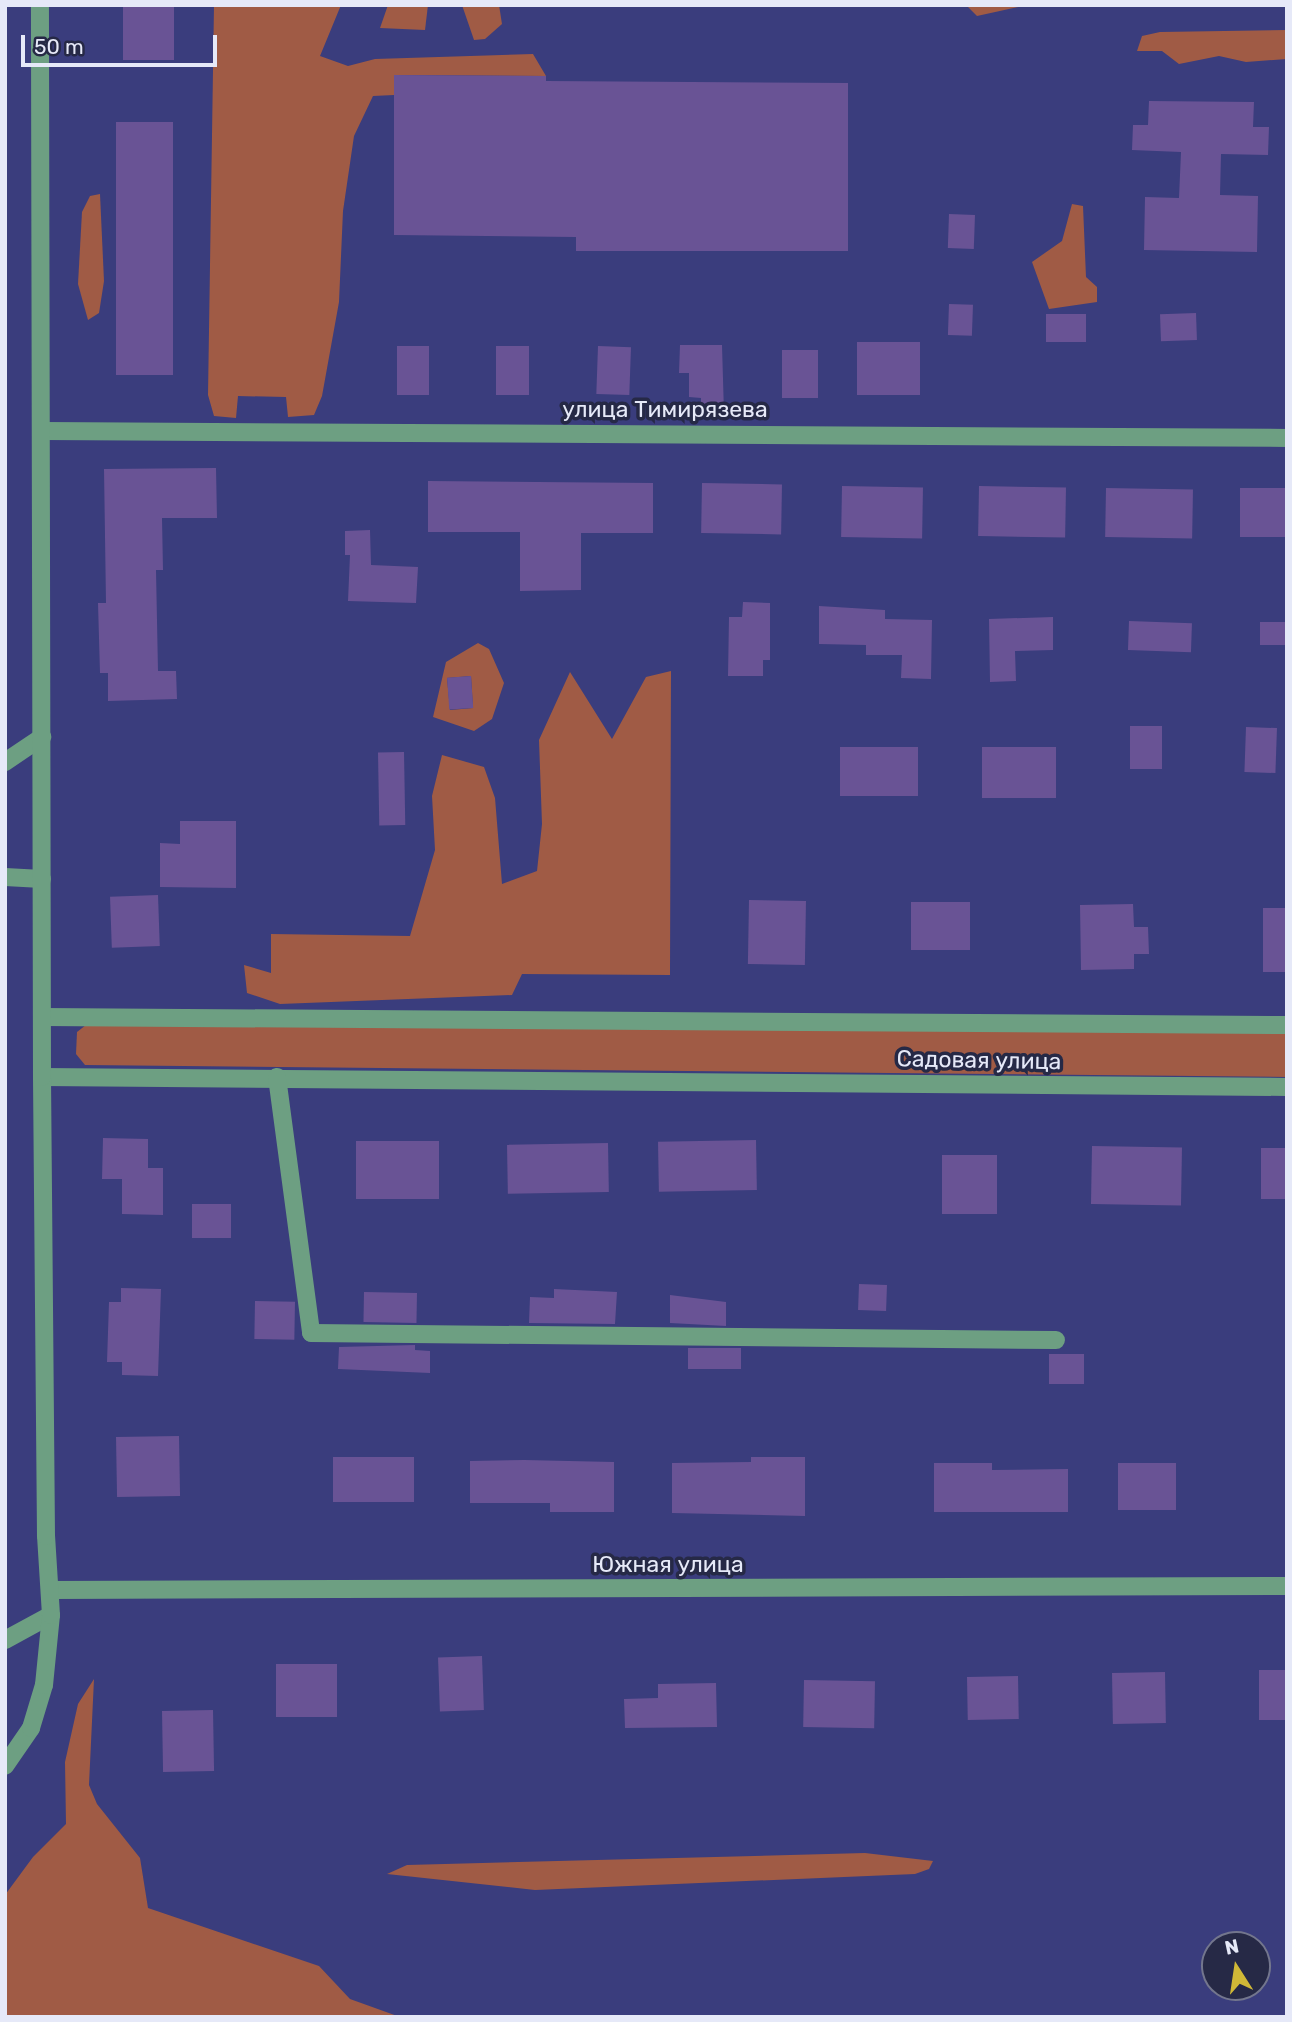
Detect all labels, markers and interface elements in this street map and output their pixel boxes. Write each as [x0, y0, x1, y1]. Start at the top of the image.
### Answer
scale bar [24, 21, 220, 65]
text: 50 m [34, 34, 84, 59]
street label: улица Тимирязева [562, 395, 768, 423]
street label: Садовая улица [896, 1045, 1062, 1075]
street label: Южная улица [592, 1550, 744, 1578]
north arrow [1201, 1931, 1271, 2001]
text: N [1223, 1934, 1241, 1960]

